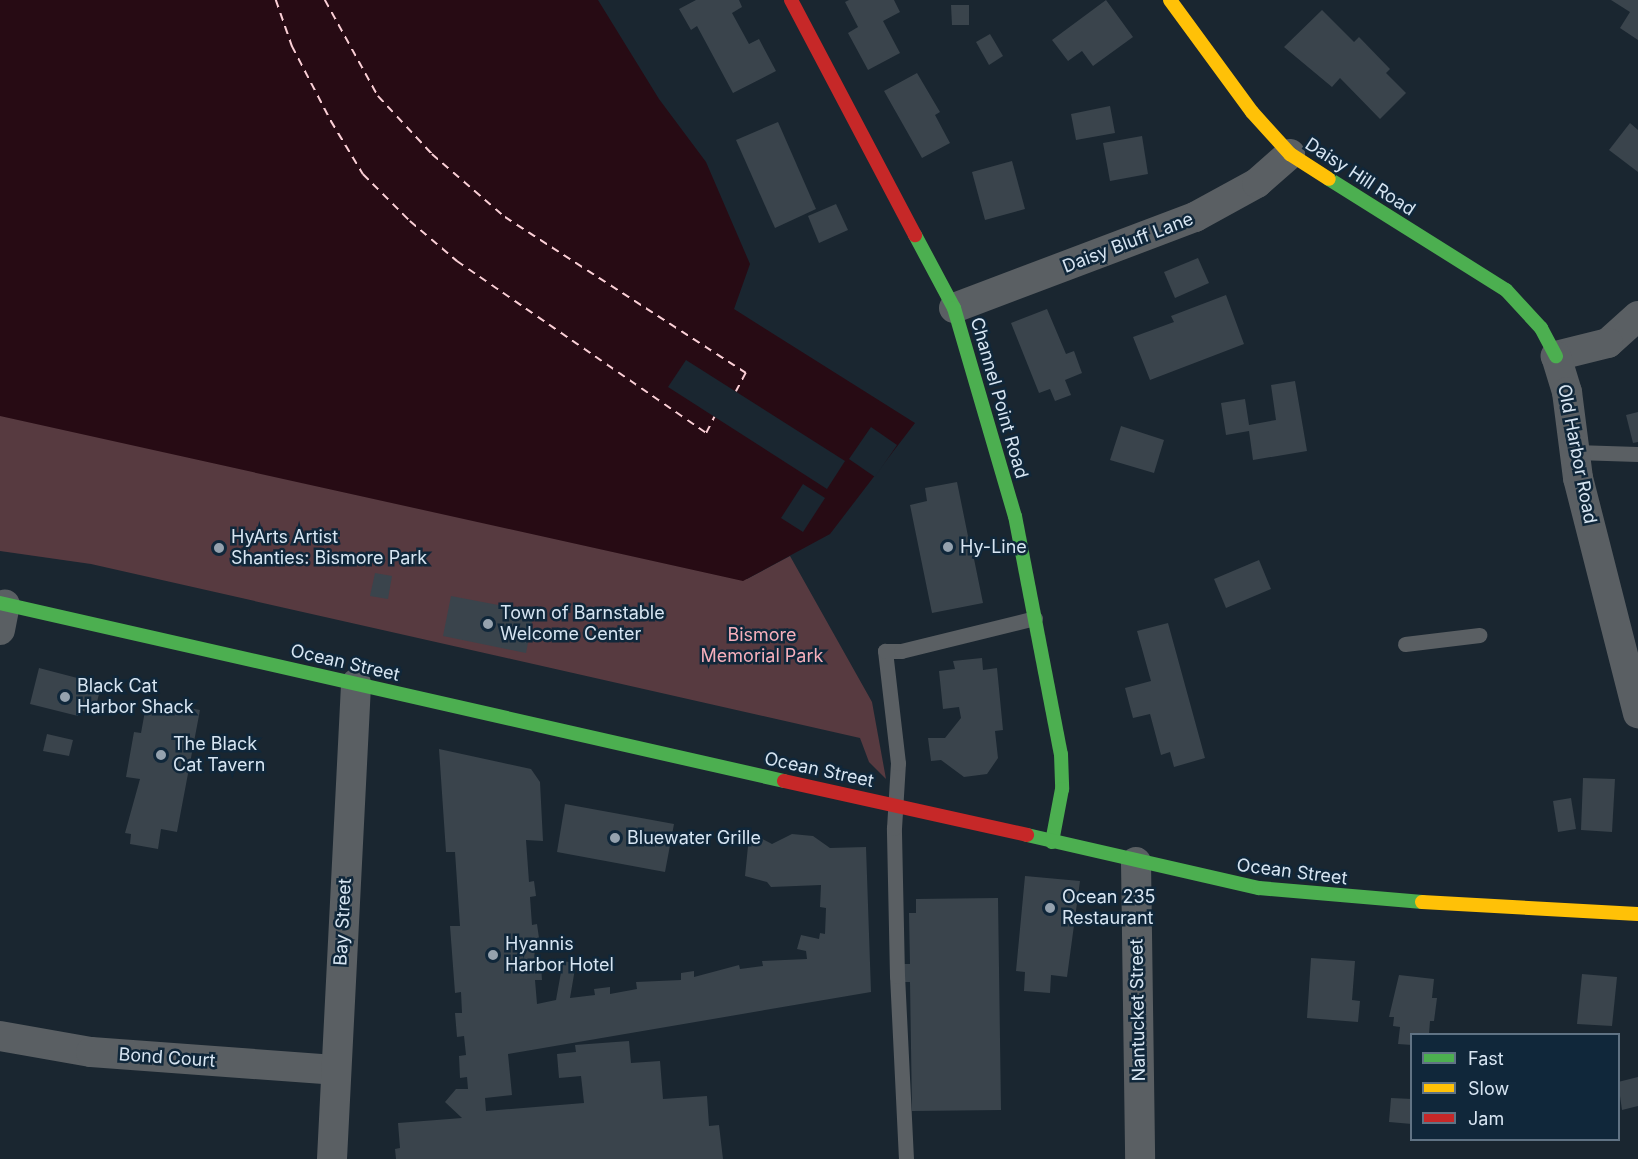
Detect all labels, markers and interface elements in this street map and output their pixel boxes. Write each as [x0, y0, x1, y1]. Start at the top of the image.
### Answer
street label: Daisy Hill Road [1301, 133, 1419, 221]
street label: Daisy Bluff Lane [1060, 208, 1196, 278]
street label: Channel Point Road [966, 315, 1032, 481]
street label: Old Harbor Road [1553, 382, 1601, 526]
place label: HyArts Artist Shanties: Bismore Park [231, 527, 427, 570]
place label: Hy-Line [960, 536, 1027, 558]
marker: Hy-Line [941, 540, 955, 554]
marker: HyArts Artist Shanties: Bismore Park [212, 541, 226, 555]
place label: Town of Barnstable Welcome Center [500, 603, 665, 646]
marker: Town of Barnstable Welcome Center [481, 617, 495, 631]
park label: Bismore Memorial Park [701, 625, 823, 668]
street label: Ocean Street [288, 640, 402, 686]
place label: Black Cat Harbor Shack [77, 676, 194, 718]
marker: Black Cat Harbor Shack [58, 690, 72, 704]
place label: The Black Cat Tavern [173, 734, 265, 777]
marker: The Black Cat Tavern [154, 748, 168, 762]
street label: Ocean Street [762, 748, 876, 792]
place label: Bluewater Grille [627, 827, 761, 849]
marker: Bluewater Grille [608, 831, 622, 845]
street label: Ocean Street [1235, 854, 1349, 890]
street label: Bay Street [330, 878, 356, 966]
place label: Ocean 235 Restaurant [1062, 887, 1156, 930]
marker: Ocean 235 Restaurant [1043, 901, 1057, 915]
place label: Hyannis Harbor Hotel [505, 934, 614, 976]
street label: Nantucket Street [1126, 938, 1150, 1082]
marker: Hyannis Harbor Hotel [486, 948, 500, 962]
legend [1410, 1033, 1620, 1141]
street label: Bond Court [118, 1044, 216, 1072]
text: Fast [1468, 1048, 1504, 1069]
text: Slow [1468, 1078, 1509, 1099]
text: Jam [1468, 1108, 1504, 1129]

